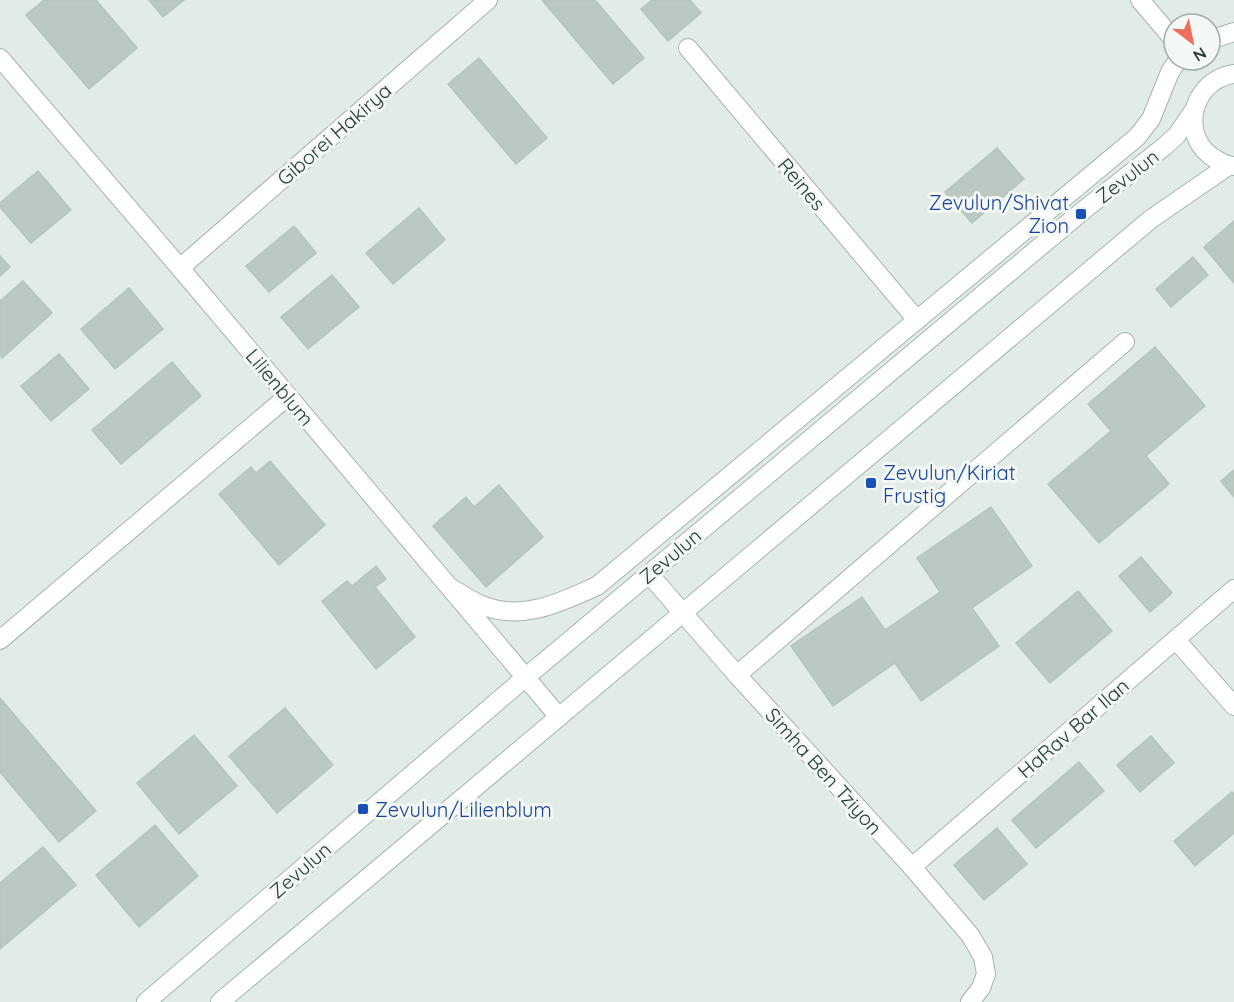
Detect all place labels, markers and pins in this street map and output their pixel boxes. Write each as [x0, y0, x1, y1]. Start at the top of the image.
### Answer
place label: Zevulun/Shivat Zion [929, 190, 1069, 238]
marker: Zevulun/Shivat Zion [1074, 207, 1088, 221]
place label: Zevulun/Kiriat Frustig [883, 460, 1016, 508]
marker: Zevulun/Kiriat Frustig [864, 476, 878, 490]
place label: Zevulun/Lilienblum [375, 797, 552, 822]
marker: Zevulun/Lilienblum [356, 802, 370, 816]

